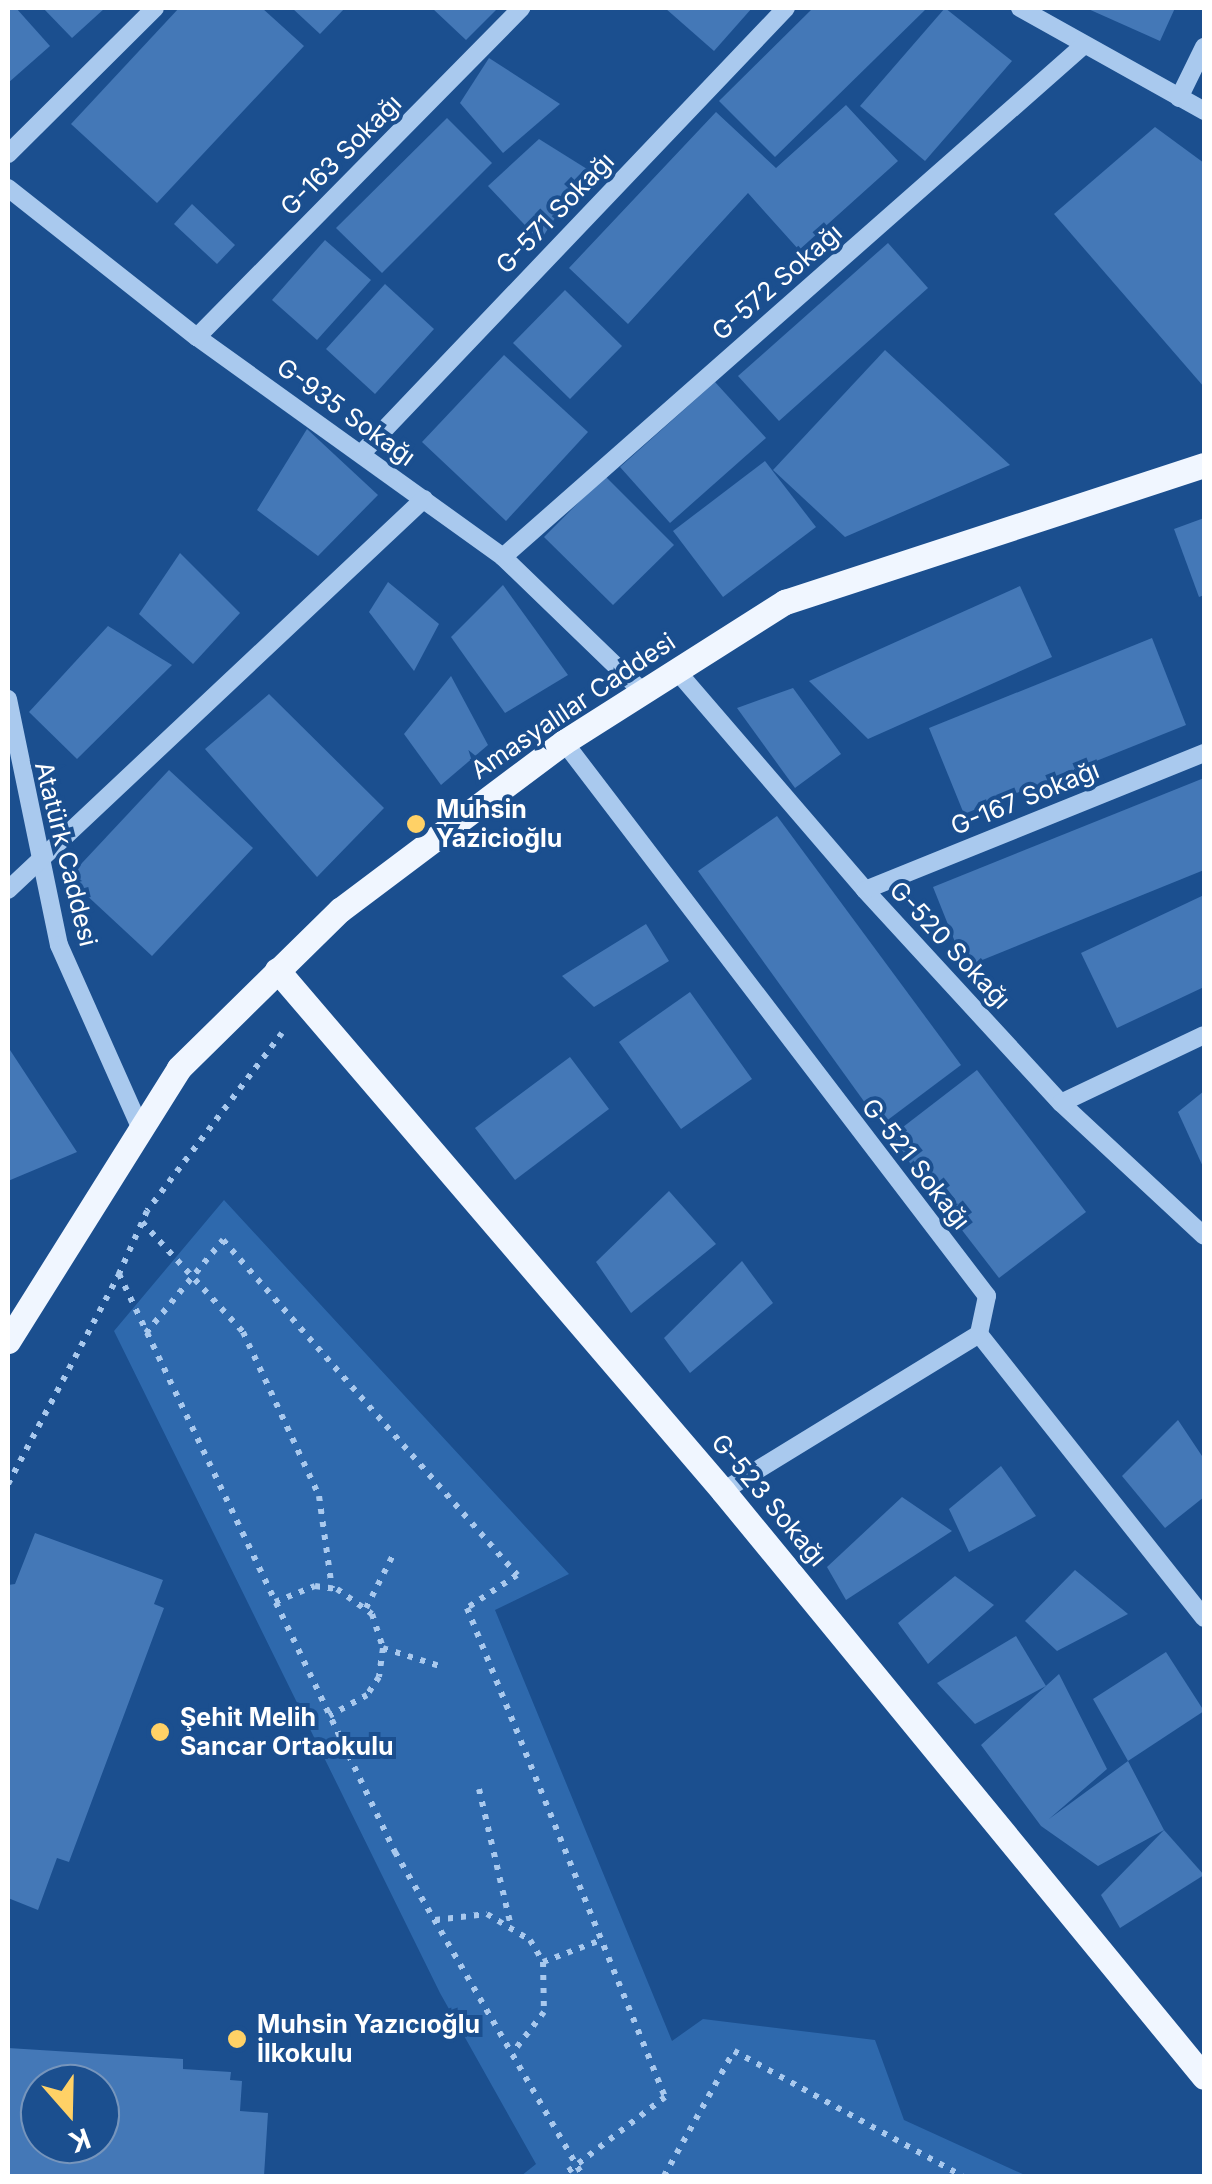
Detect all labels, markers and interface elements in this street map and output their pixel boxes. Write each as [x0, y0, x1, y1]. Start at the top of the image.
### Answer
street label: G-163 Sokağı [274, 88, 408, 222]
street label: G-571 Sokağı [490, 146, 620, 280]
street label: G-572 Sokağı [706, 218, 848, 346]
street label: G-935 Sokağı [271, 352, 421, 472]
street label: Amasyalılar Caddesi [465, 627, 681, 785]
street label: G-167 Sokağı [947, 755, 1103, 841]
street label: Atatürk Caddesi [29, 759, 103, 949]
place label: Muhsin Yazicioğlu [436, 795, 562, 854]
marker: Muhsin Yazicioğlu [405, 813, 427, 835]
street label: G-520 Sokağı [883, 875, 1017, 1015]
street label: G-521 Sokağı [856, 1093, 976, 1235]
street label: G-523 Sokağı [705, 1428, 833, 1572]
place label: Şehit Melih Sancar Ortaokulu [180, 1703, 393, 1762]
marker: Şehit Melih Sancar Ortaokulu [149, 1721, 171, 1743]
place label: Muhsin Yazıcıoğlu İlkokulu [257, 2010, 480, 2069]
marker: Muhsin Yazıcıoğlu İlkokulu [226, 2028, 248, 2050]
north arrow [20, 2064, 120, 2164]
text: K [64, 2121, 95, 2160]

